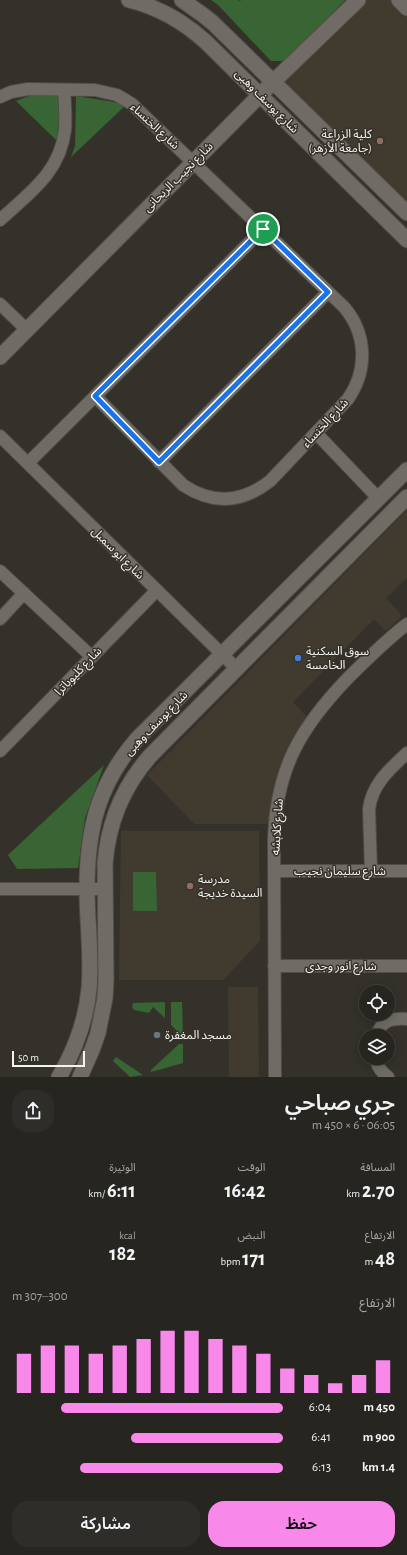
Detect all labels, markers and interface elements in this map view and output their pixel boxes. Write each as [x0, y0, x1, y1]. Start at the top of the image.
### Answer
street label: شارع يوسف وهبى [231, 67, 301, 137]
street label: شارع الخنساء [126, 101, 182, 154]
place label: كلية الزراعة (جامعة الأزهر) [309, 128, 373, 155]
marker: كلية الزراعة (جامعة الأزهر) [375, 136, 385, 146]
street label: شارع نجيب الريحانى [141, 140, 217, 216]
pin [246, 212, 280, 246]
icon: arrive [252, 218, 274, 240]
street label: شارع الخنساء [300, 396, 353, 452]
street label: شارع ابو سمبل [87, 525, 146, 584]
street label: شارع كليوباترا [52, 645, 106, 699]
place label: سوق السكنية الخامسة [306, 645, 369, 671]
marker: سوق السكنية الخامسة [293, 653, 303, 663]
street label: شارع يوسف وهبى [122, 688, 192, 760]
street label: شارع كلابشه [269, 798, 288, 856]
street label: شارع سليمان نجيب [294, 865, 386, 880]
place label: مدرسة السيدة خديجة [198, 873, 263, 900]
marker: مدرسة السيدة خديجة [185, 881, 195, 891]
street label: شارع انور وجدى [305, 960, 377, 975]
map controls [359, 985, 395, 1065]
button: locate [359, 985, 395, 1021]
place label: مسجد المغفرة [165, 1029, 232, 1042]
button: layers [359, 1029, 395, 1065]
marker: مسجد المغفرة [152, 1030, 162, 1040]
scale bar [12, 1049, 85, 1068]
text: 50 m [18, 1052, 39, 1063]
button: share [12, 1090, 54, 1132]
text: جري صباحي [285, 1092, 395, 1114]
text: 06:05 · 6 × 450 m [312, 1119, 395, 1132]
text: الوتيرة [109, 1162, 136, 1173]
text: الوقت [238, 1162, 265, 1173]
text: المسافة [360, 1162, 395, 1173]
text: 6:11 [107, 1181, 136, 1201]
text: 16:42 [224, 1181, 265, 1201]
text: 2.70 [362, 1181, 395, 1201]
text: /km [88, 1188, 107, 1199]
text: km [346, 1188, 362, 1199]
text: kcal [119, 1230, 136, 1241]
text: النبض [237, 1230, 265, 1241]
text: الارتفاع [365, 1230, 395, 1241]
text: 182 [109, 1244, 136, 1264]
text: 171 [242, 1249, 265, 1269]
text: 48 [375, 1249, 395, 1269]
text: bpm [221, 1256, 242, 1267]
text: m [364, 1256, 375, 1267]
text: 300–307 m [12, 1290, 68, 1303]
text: الارتفاع [359, 1297, 395, 1310]
text: 6:04 [309, 1401, 331, 1414]
text: 450 m [364, 1401, 395, 1414]
text: 6:41 [311, 1431, 331, 1444]
text: 900 m [363, 1431, 395, 1444]
text: 6:13 [312, 1461, 331, 1474]
text: 1.4 km [362, 1461, 395, 1474]
button: مشاركة [12, 1501, 200, 1547]
button: حفظ [208, 1501, 395, 1547]

